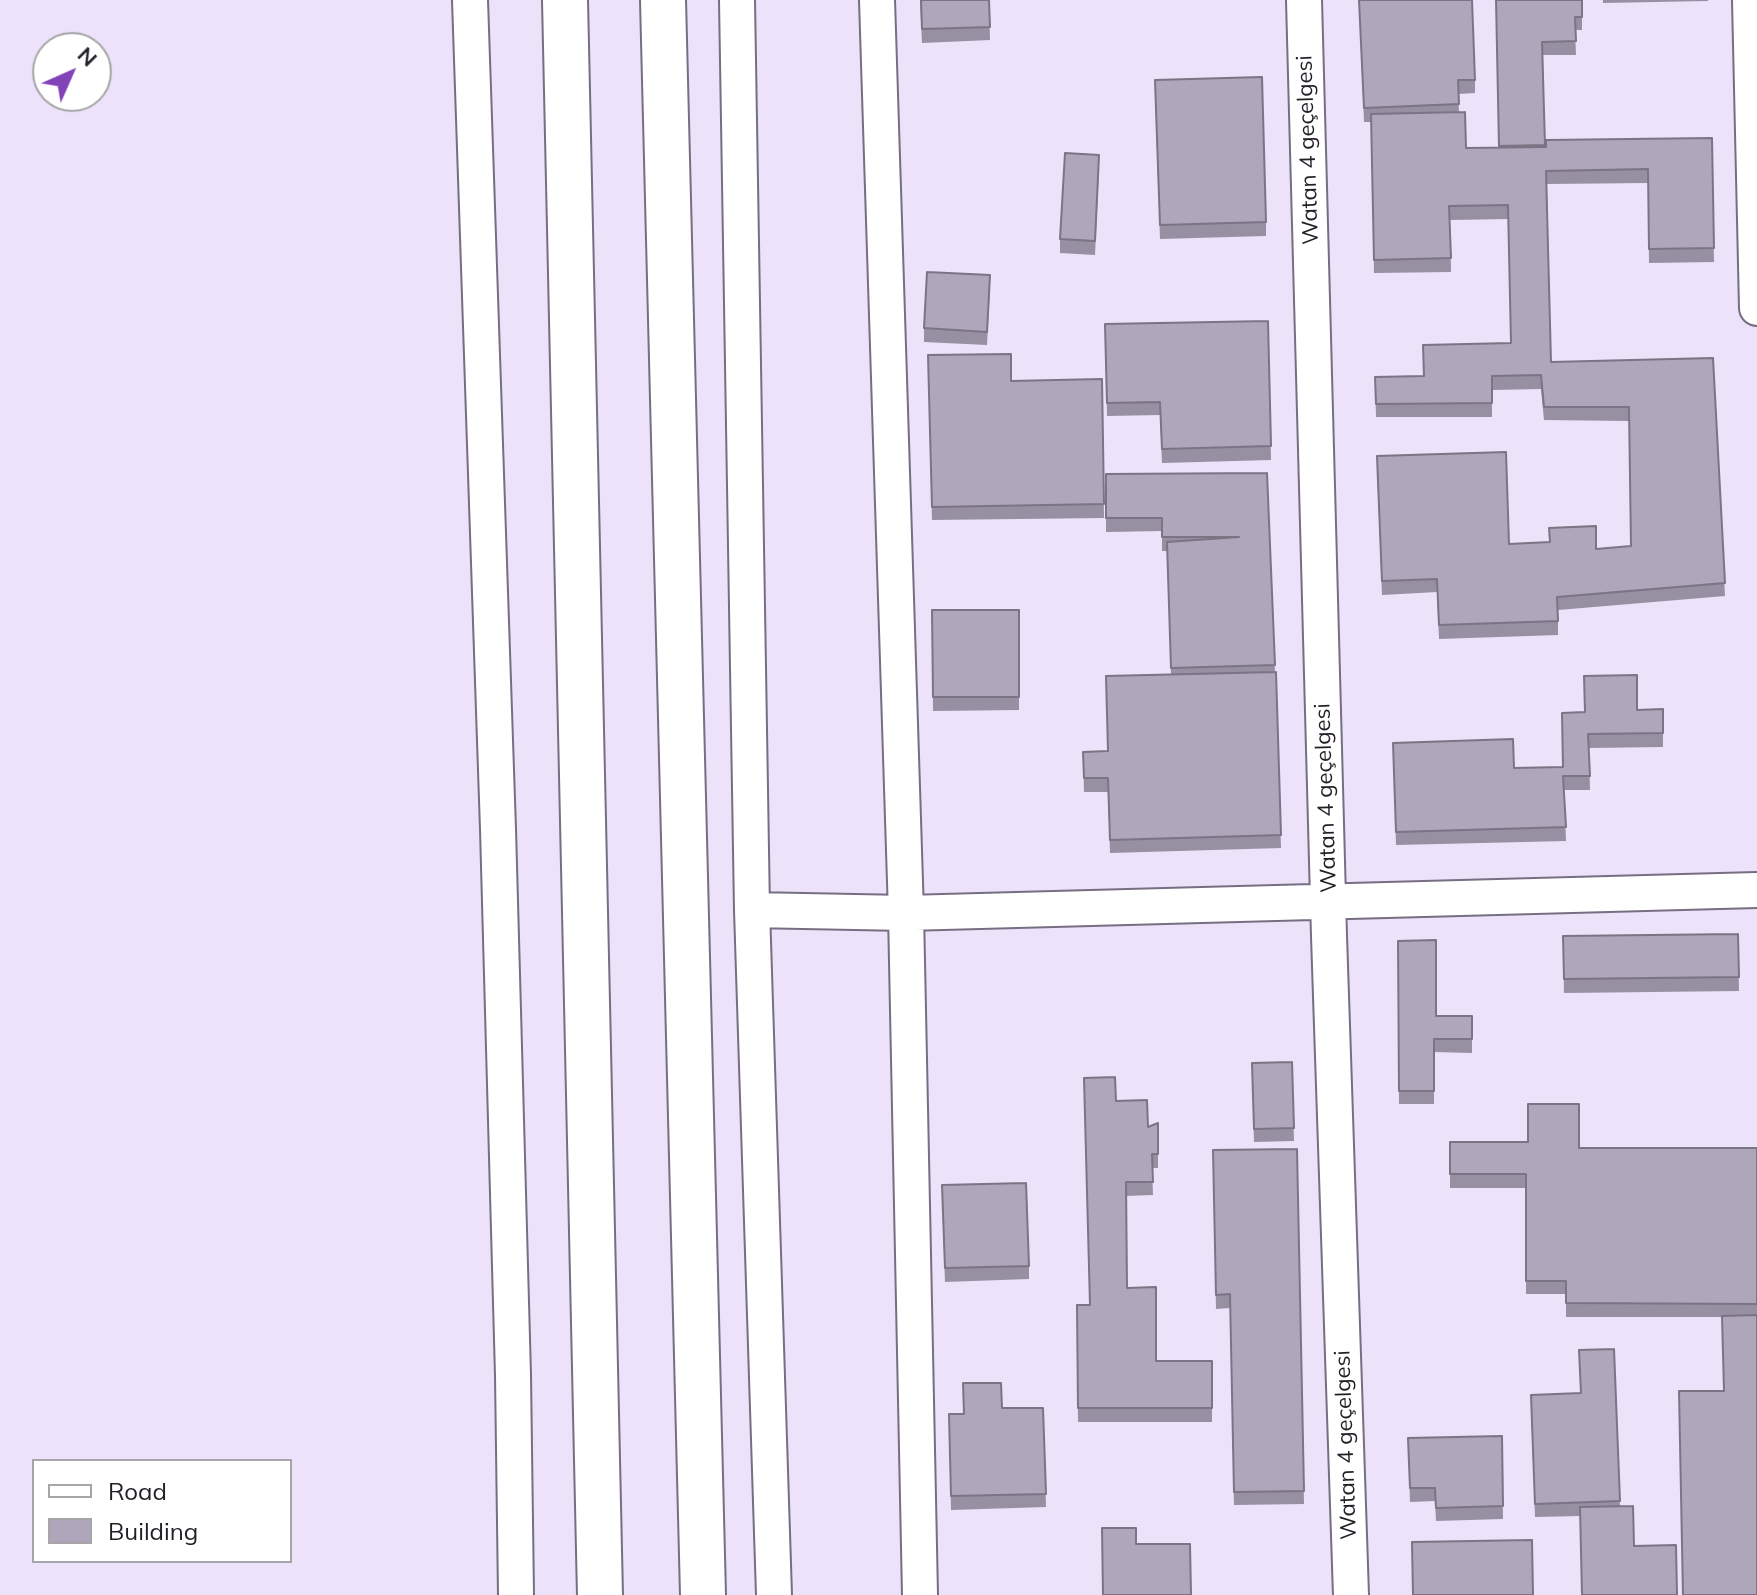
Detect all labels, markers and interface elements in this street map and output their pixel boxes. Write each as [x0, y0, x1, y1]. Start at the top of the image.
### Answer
north arrow [32, 32, 112, 112]
text: N [72, 41, 103, 72]
street label: Watan 4 geçelgesi [1292, 55, 1324, 245]
street label: Watan 4 geçelgesi [1310, 703, 1342, 893]
street label: Watan 4 geçelgesi [1330, 1350, 1362, 1540]
legend [32, 1459, 292, 1563]
text: Road [108, 1476, 167, 1506]
text: Building [108, 1516, 198, 1546]

